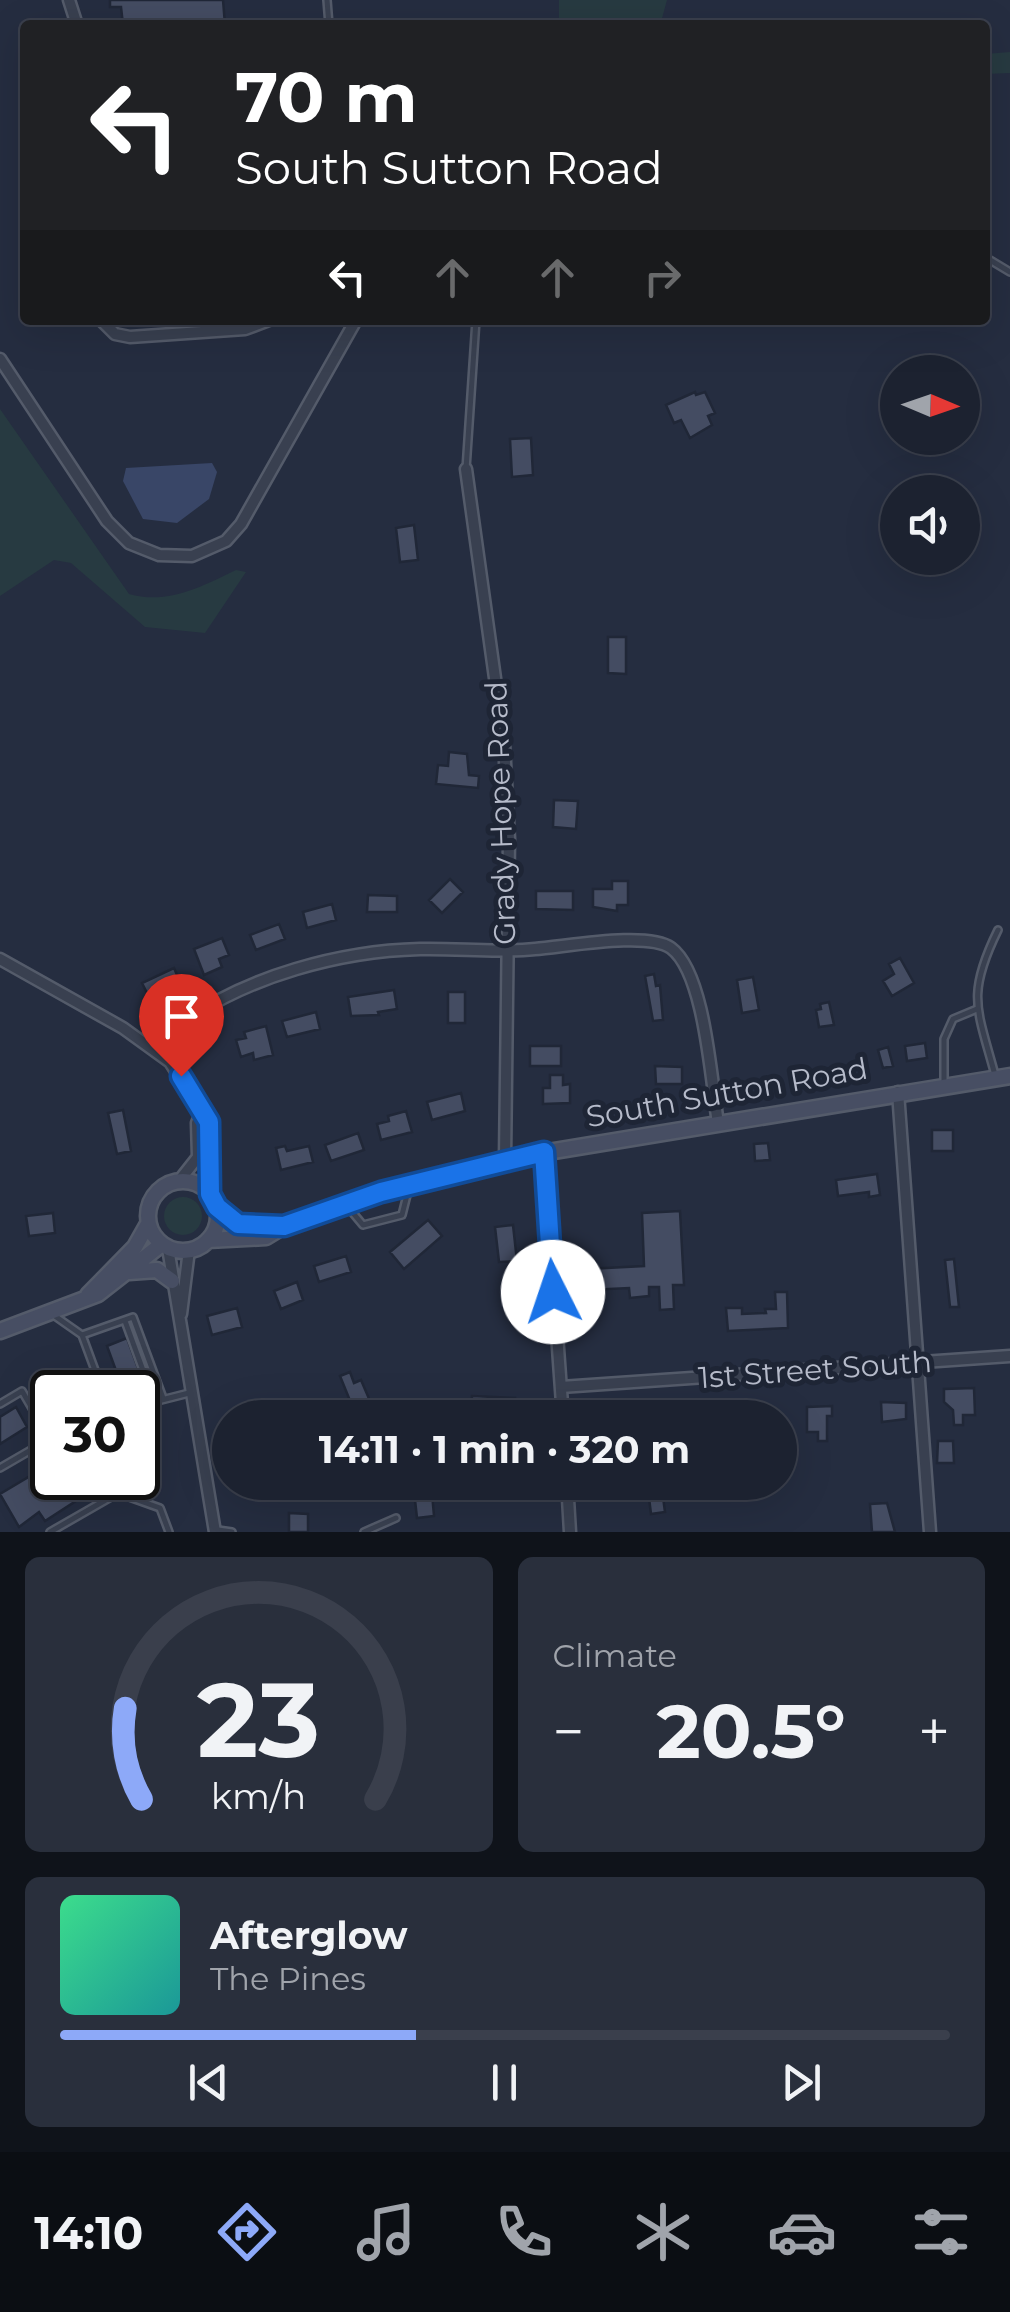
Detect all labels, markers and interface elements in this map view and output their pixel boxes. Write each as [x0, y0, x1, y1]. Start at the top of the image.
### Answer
text: 70 m [235, 54, 418, 140]
icon: left [70, 60, 200, 190]
text: South Sutton Road [235, 140, 663, 195]
icon: left [320, 250, 375, 305]
icon: ahead [425, 250, 480, 305]
icon: ahead [530, 250, 585, 305]
icon: right [635, 250, 690, 305]
north arrow [880, 355, 980, 455]
map controls [880, 355, 980, 575]
button: sound [880, 475, 980, 575]
street label: Grady Hope Road [477, 680, 524, 946]
pin [139, 974, 224, 1077]
icon: arrive [154, 989, 209, 1044]
street label: South Sutton Road [583, 1050, 871, 1135]
position arrow [501, 1240, 605, 1344]
street label: 1st Street South [697, 1343, 933, 1396]
speed limit sign: 30 [30, 1370, 160, 1500]
text: 14:11 · 1 min · 320 m [319, 1426, 690, 1473]
text: Climate [553, 1636, 677, 1675]
text: 23 [197, 1656, 320, 1783]
text: 20.5° [657, 1685, 846, 1777]
text: − [553, 1698, 584, 1765]
text: + [918, 1698, 950, 1765]
text: km/h [211, 1774, 306, 1818]
text: Afterglow [210, 1912, 408, 1959]
text: The Pines [210, 1959, 366, 1998]
icon: previous [181, 2055, 236, 2110]
icon: pause [477, 2055, 532, 2110]
icon: next [774, 2055, 829, 2110]
icon: directions [212, 2197, 282, 2267]
icon: music [351, 2197, 421, 2267]
icon: phone [489, 2197, 559, 2267]
icon: climate [628, 2197, 698, 2267]
icon: car [767, 2197, 837, 2267]
icon: filters [906, 2197, 976, 2267]
text: 14:10 [34, 2205, 143, 2260]

